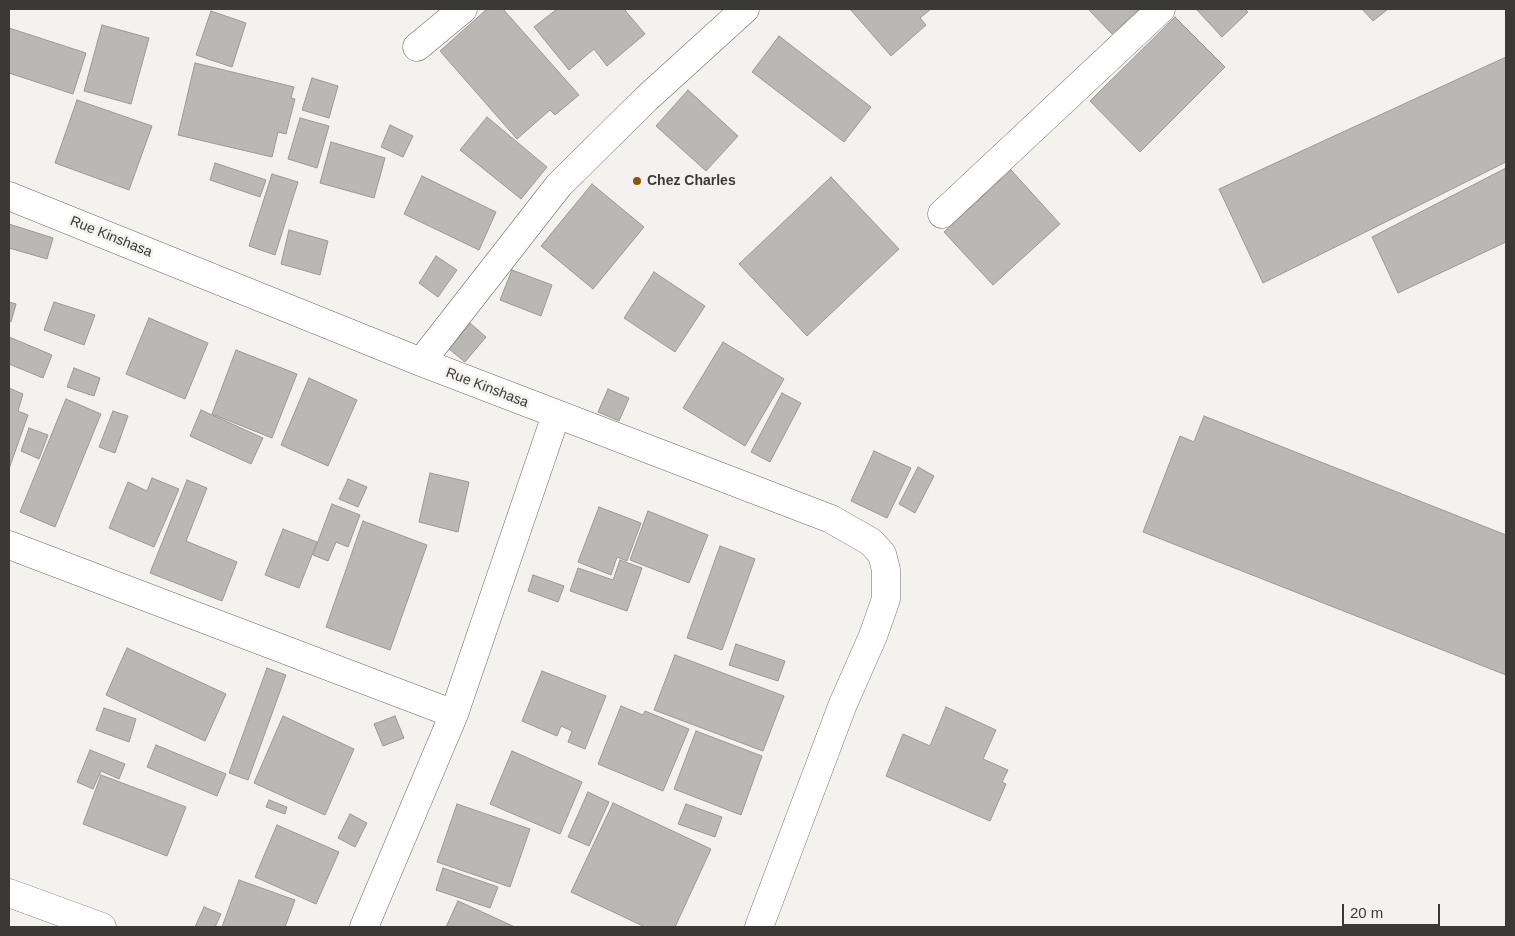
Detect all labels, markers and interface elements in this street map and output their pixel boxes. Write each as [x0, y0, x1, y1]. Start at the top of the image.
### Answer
place label: Chez Charles [647, 173, 736, 189]
marker: Chez Charles [631, 175, 643, 187]
street label: Rue Kinshasa [67, 213, 155, 261]
street label: Rue Kinshasa [443, 365, 531, 411]
scale bar [1345, 894, 1442, 926]
text: 20 m [1350, 904, 1383, 921]

